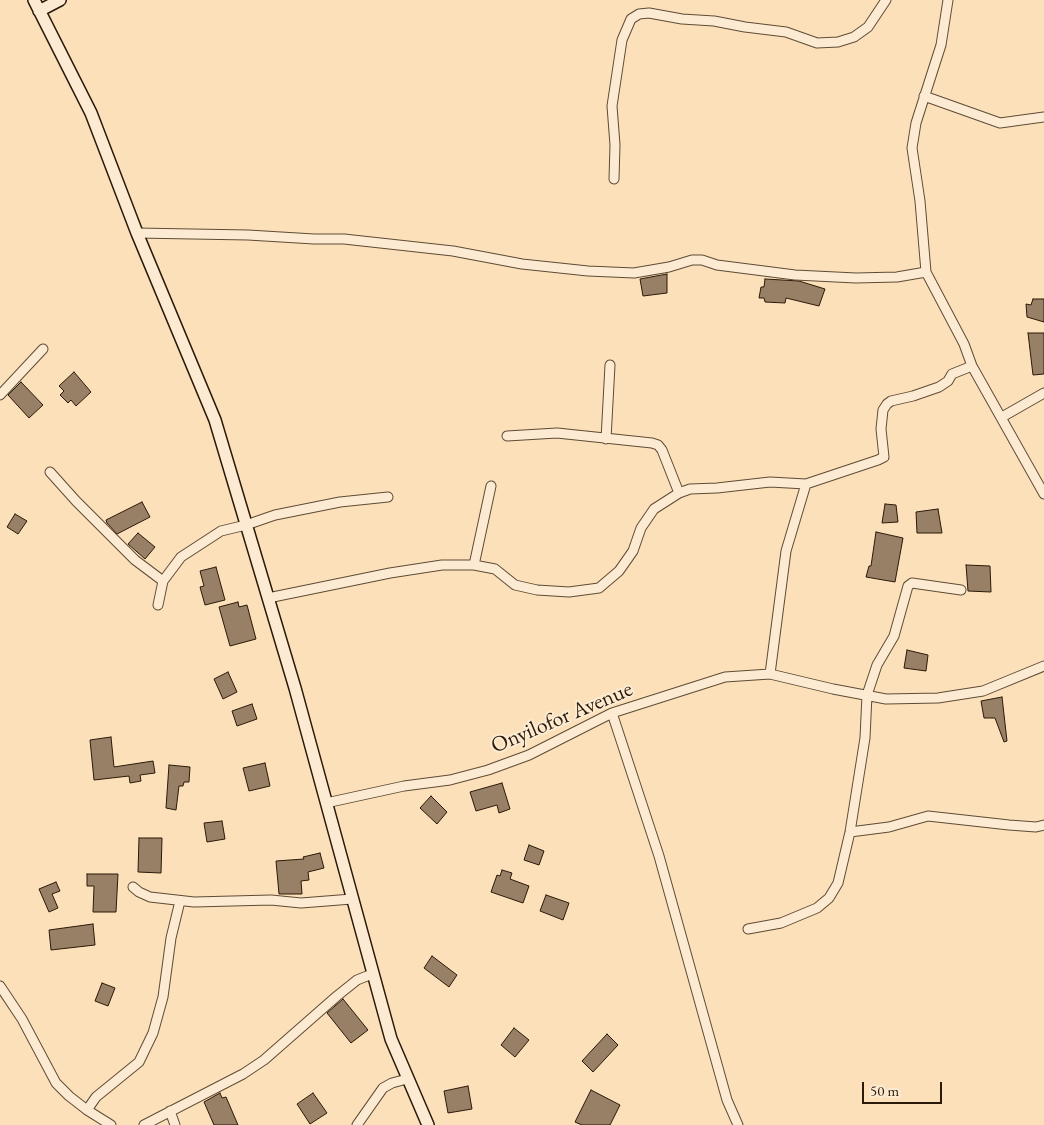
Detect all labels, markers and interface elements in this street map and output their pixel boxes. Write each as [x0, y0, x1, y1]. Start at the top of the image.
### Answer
street label: Onyilofor Avenue [487, 676, 637, 760]
scale bar [864, 1072, 944, 1104]
text: 50 m [870, 1081, 899, 1100]

